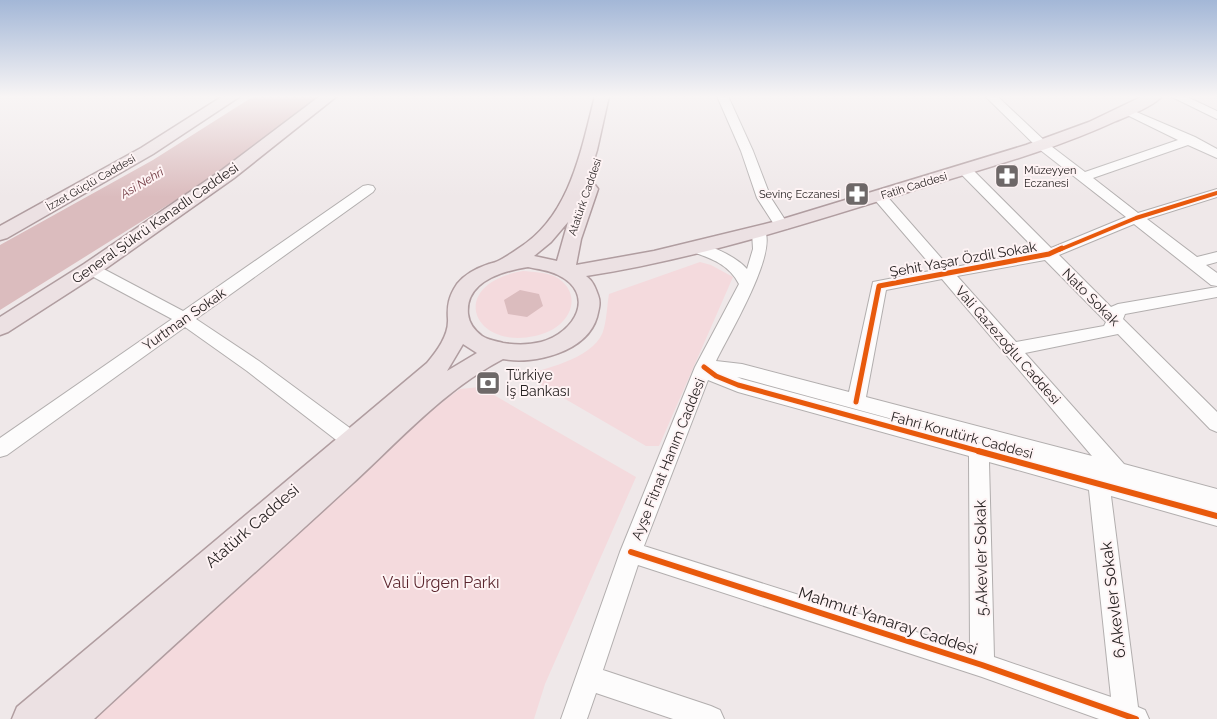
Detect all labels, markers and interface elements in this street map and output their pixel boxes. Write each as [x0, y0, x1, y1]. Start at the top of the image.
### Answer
street label: İzzet Güçlü Caddesi [44, 152, 138, 214]
street label: Atatürk Caddesi [566, 157, 604, 237]
street label: General Şükrü Kanadlı Caddesi [69, 159, 241, 287]
pharmacy icon: Müzeyyen Eczanesi [994, 163, 1020, 189]
place label: Müzeyyen Eczanesi [1024, 164, 1076, 190]
water label: Asi Nehri [117, 165, 166, 202]
street label: Fatih Caddesi [879, 170, 949, 202]
pharmacy icon: Sevinç Eczanesi [844, 181, 870, 207]
place label: Sevinç Eczanesi [759, 188, 840, 201]
street label: Şehit Yaşar Özdil Sokak [888, 236, 1038, 280]
street label: Nato Sokak [1059, 265, 1123, 329]
street label: Vali Gazezoğlu Caddesi [952, 283, 1064, 407]
street label: Yurtman Sokak [139, 284, 229, 354]
place label: Türkiye İş Bankası [506, 367, 570, 399]
bank icon: Türkiye İş Bankası [475, 370, 501, 396]
street label: Ayşe Fitnat Hanım Caddesi [628, 376, 708, 542]
street label: Fahri Korutürk Caddesi [889, 408, 1035, 462]
street label: Atatürk Caddesi [201, 480, 303, 572]
street label: 5.Akevler Sokak [970, 499, 992, 616]
street label: 6.Akevler Sokak [1096, 540, 1130, 659]
park label: Vali Ürgen Parkı [383, 572, 499, 592]
street label: Mahmut Yanaray Caddesi [796, 583, 980, 659]

